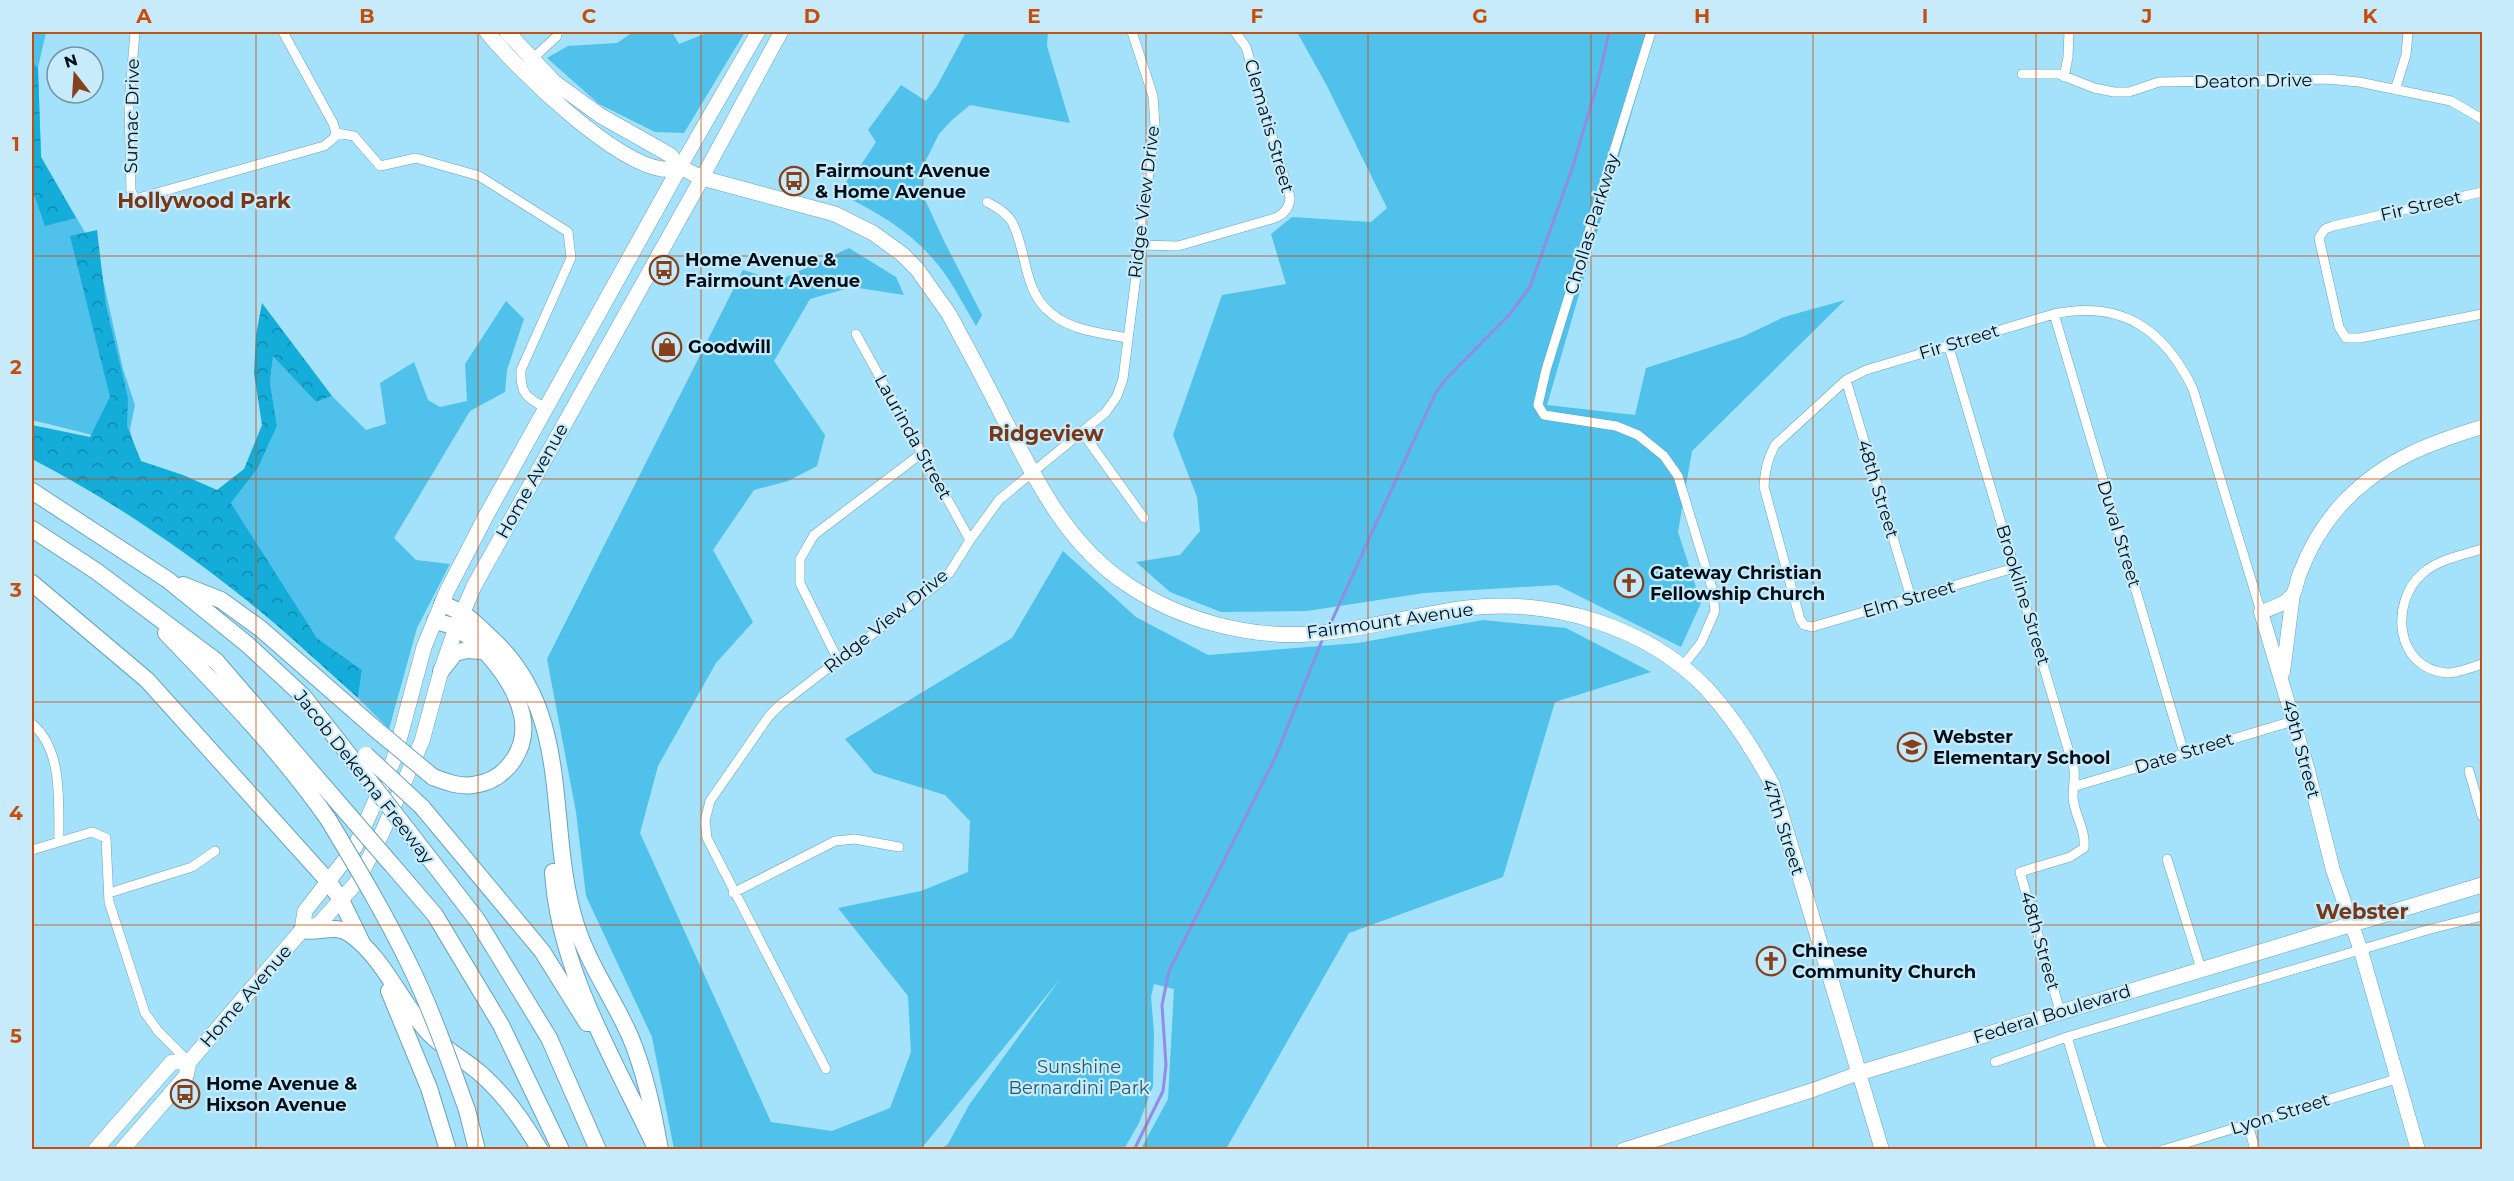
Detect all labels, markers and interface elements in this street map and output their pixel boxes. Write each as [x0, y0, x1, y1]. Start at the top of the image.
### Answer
text: A [135, 4, 152, 28]
text: B [359, 4, 375, 28]
text: C [582, 4, 597, 28]
text: D [804, 4, 820, 28]
text: E [1027, 4, 1041, 28]
text: F [1251, 4, 1264, 28]
text: G [1472, 4, 1488, 28]
text: H [1694, 4, 1710, 28]
text: I [1922, 4, 1928, 28]
text: J [2141, 4, 2152, 28]
text: K [2363, 4, 2379, 28]
north arrow [45, 45, 105, 105]
text: N [62, 50, 80, 72]
street label: Clematis Street [1239, 57, 1299, 195]
street label: Sumac Drive [120, 58, 144, 174]
street label: Deaton Drive [2194, 69, 2312, 93]
street label: Ridge View Drive [1124, 124, 1164, 279]
text: 1 [12, 132, 20, 156]
street label: Chollas Parkway [1560, 151, 1624, 297]
place label: Fairmount Avenue & Home Avenue [815, 160, 990, 203]
bus stop icon: Fairmount Avenue & Home Avenue [778, 165, 810, 197]
street label: Fir Street [2378, 186, 2464, 226]
district label: Hollywood Park [117, 188, 291, 213]
place label: Home Avenue & Fairmount Avenue [685, 249, 860, 292]
bus stop icon: Home Avenue & Fairmount Avenue [648, 254, 680, 286]
street label: Fir Street [1916, 319, 2002, 365]
shop icon: Goodwill [651, 331, 683, 363]
place label: Goodwill [688, 336, 771, 358]
text: 2 [10, 355, 22, 379]
street label: Laurinda Street [870, 371, 956, 503]
street label: Home Avenue [491, 419, 573, 543]
district label: Ridgeview [988, 421, 1104, 446]
street label: 48th Street [1853, 437, 1903, 541]
street label: Duval Street [2092, 478, 2146, 590]
street label: Brookline Street [1991, 522, 2055, 668]
place label: Gateway Christian Fellowship Church [1650, 562, 1825, 605]
street label: Ridge View Drive [819, 564, 953, 678]
church icon: Gateway Christian Fellowship Church [1613, 567, 1645, 599]
street label: Elm Street [1860, 575, 1958, 623]
text: 3 [9, 578, 22, 602]
street label: Fairmount Avenue [1305, 598, 1475, 644]
street label: Jacob Dekema Freeway [289, 685, 439, 868]
street label: 49th Street [2277, 697, 2325, 801]
place label: Webster Elementary School [1933, 726, 2110, 769]
street label: Date Street [2132, 728, 2236, 778]
school or university icon: Webster Elementary School [1896, 731, 1928, 763]
street label: 47th Street [1757, 776, 1809, 878]
text: 4 [9, 801, 23, 825]
street label: 48th Street [2015, 889, 2065, 993]
district label: Webster [2315, 899, 2409, 924]
street label: Home Avenue [196, 940, 297, 1052]
place label: Chinese Community Church [1792, 940, 1976, 983]
church icon: Chinese Community Church [1755, 945, 1787, 977]
street label: Federal Boulevard [1971, 980, 2133, 1048]
text: 5 [10, 1024, 22, 1048]
park label: Sunshine Bernardini Park [1008, 1056, 1150, 1099]
place label: Home Avenue & Hixson Avenue [206, 1073, 357, 1116]
bus stop icon: Home Avenue & Hixson Avenue [169, 1078, 201, 1110]
street label: Lyon Street [2228, 1088, 2332, 1140]

